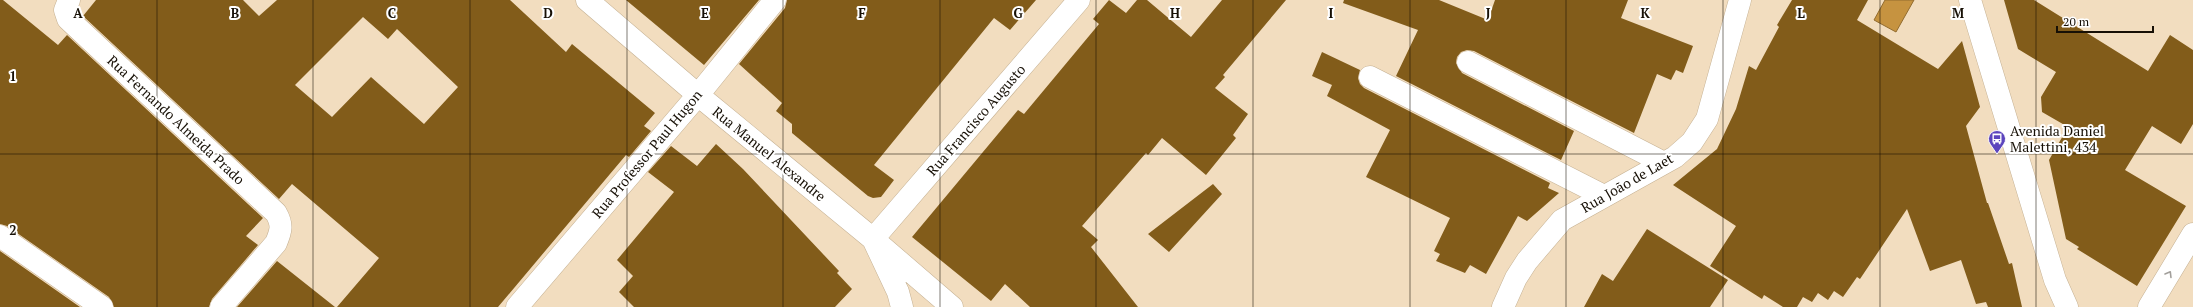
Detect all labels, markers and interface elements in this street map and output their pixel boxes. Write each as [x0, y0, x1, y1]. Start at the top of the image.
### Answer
text: A [73, 4, 83, 22]
text: B [231, 4, 239, 22]
text: C [388, 4, 396, 22]
text: D [543, 4, 553, 22]
text: E [701, 4, 709, 22]
text: F [858, 4, 866, 22]
text: G [1013, 4, 1023, 22]
text: H [1170, 4, 1180, 22]
text: I [1329, 4, 1334, 22]
text: J [1486, 4, 1491, 22]
text: K [1640, 4, 1650, 22]
text: L [1797, 4, 1805, 22]
text: M [1952, 4, 1964, 22]
scale bar [2057, 8, 2153, 34]
text: 20 m [2063, 14, 2090, 29]
street label: Rua Fernando Almeida Prado [104, 51, 249, 189]
street label: Rua Francisco Augusto [922, 60, 1029, 179]
text: 1 [9, 67, 17, 85]
street label: Rua Professor Paul Hugon [587, 85, 706, 222]
street label: Rua Manuel Alexandre [709, 102, 830, 205]
place label: Avenida Daniel Malettini, 434 [2010, 121, 2104, 156]
bus stop icon: Avenida Daniel Malettini, 434 [1987, 129, 2007, 154]
street label: Rua João de Laet [1577, 148, 1677, 217]
text: 2 [9, 221, 17, 239]
one-way arrow [2164, 271, 2172, 278]

